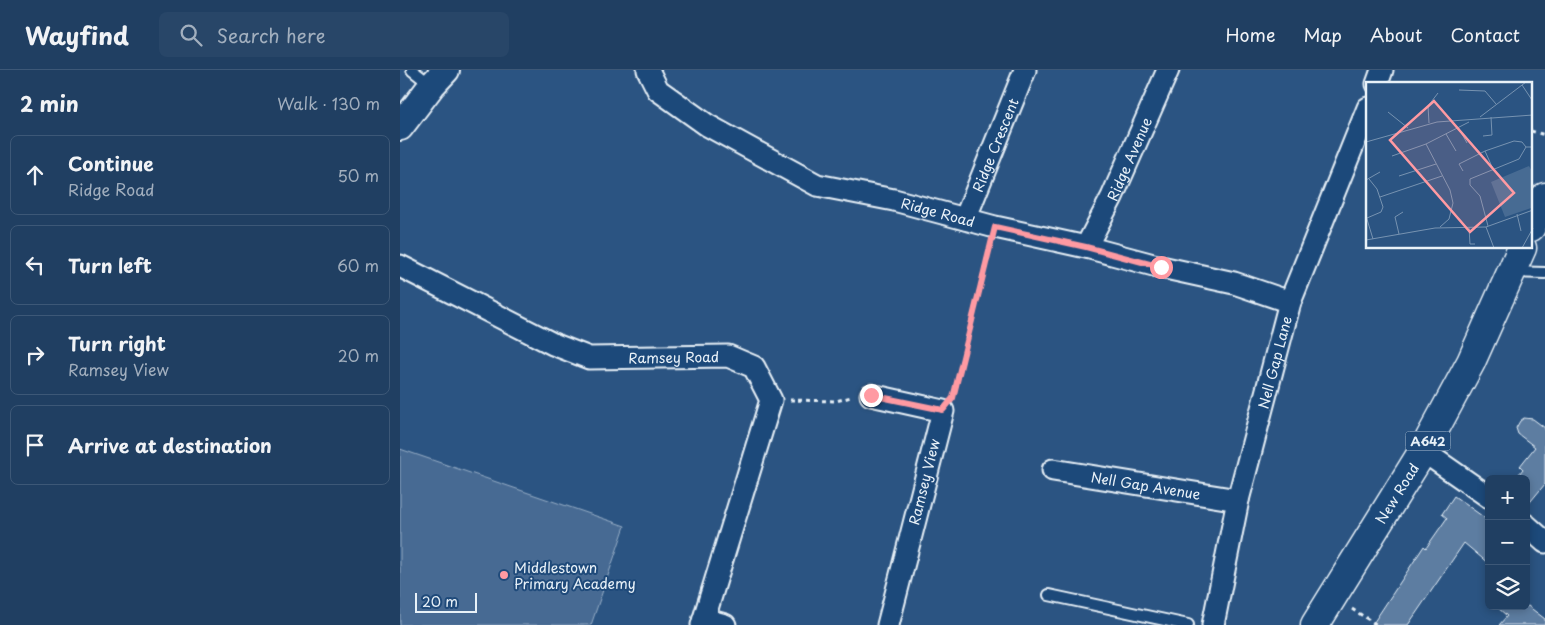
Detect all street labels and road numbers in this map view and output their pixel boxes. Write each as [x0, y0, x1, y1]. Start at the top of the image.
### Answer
street label: Ridge Crescent [967, 94, 1023, 195]
street label: Ridge Avenue [1101, 113, 1157, 204]
street label: Ridge Road [899, 192, 977, 232]
street label: Nell Gap Lane [1252, 313, 1296, 411]
street label: Ramsey Road [628, 346, 719, 368]
road number: A642 [1406, 432, 1450, 451]
street label: Ramsey View [903, 437, 945, 527]
street label: New Road [1370, 459, 1424, 528]
street label: Nell Gap Avenue [1089, 466, 1202, 504]

